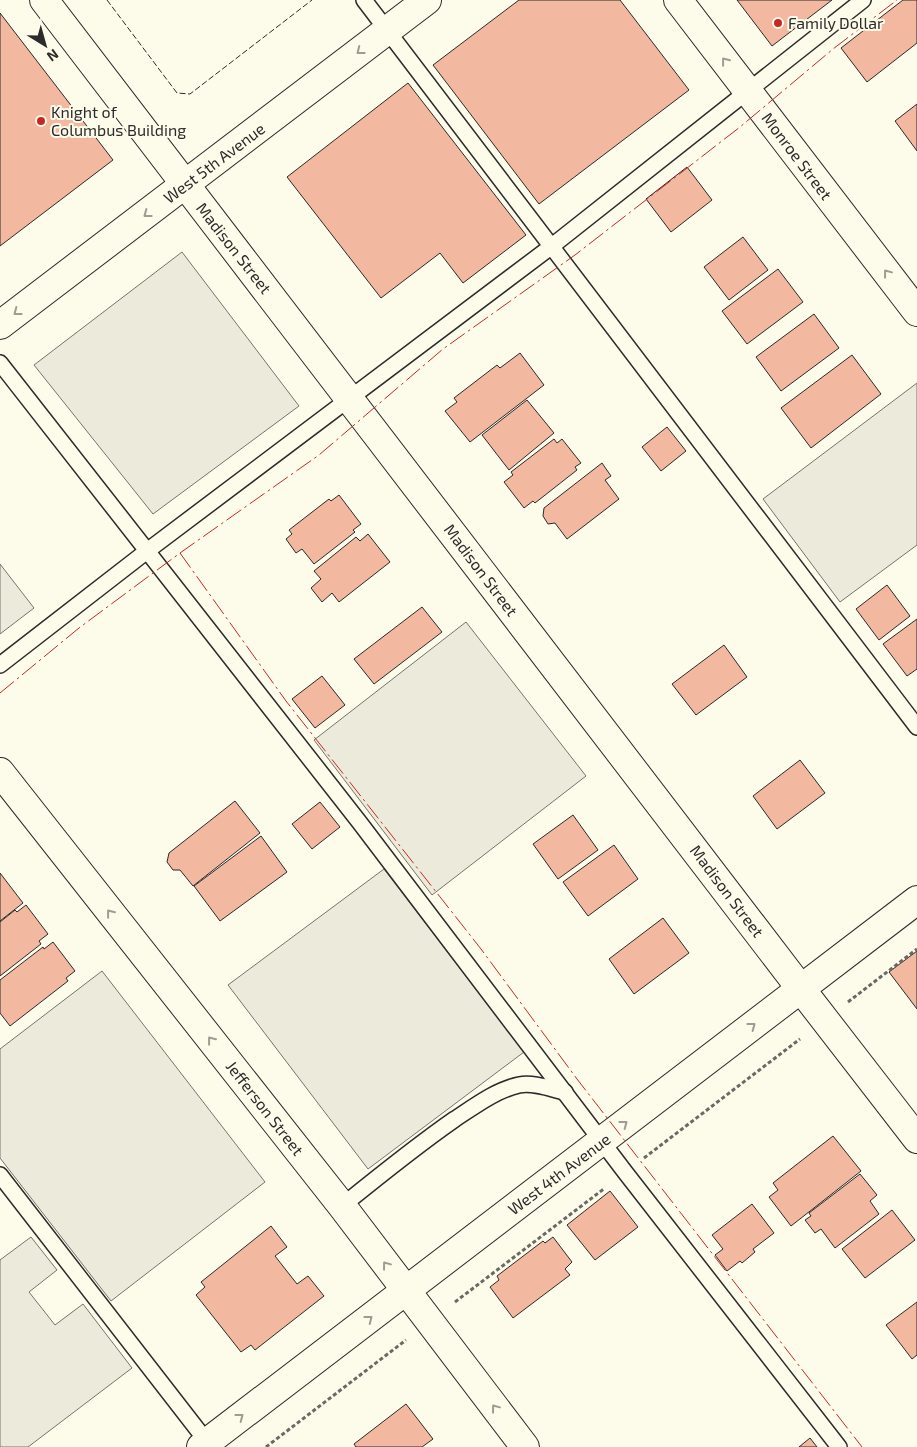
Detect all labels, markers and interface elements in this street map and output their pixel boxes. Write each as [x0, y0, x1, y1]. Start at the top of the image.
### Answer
place label: Family Dollar [788, 13, 884, 32]
marker: Family Dollar [772, 17, 784, 29]
north arrow [20, 20, 70, 70]
one-way arrow [356, 45, 366, 54]
text: N [44, 46, 62, 66]
one-way arrow [722, 58, 730, 67]
place label: Knight of Columbus Building [51, 102, 186, 139]
street label: Monroe Street [758, 108, 836, 203]
marker: Knight of Columbus Building [35, 115, 47, 127]
street label: West 5th Avenue [159, 118, 268, 207]
street label: Madison Street [193, 198, 276, 297]
one-way arrow [144, 209, 153, 217]
one-way arrow [885, 270, 893, 279]
one-way arrow [14, 307, 23, 315]
street label: Madison Street [441, 520, 522, 620]
street label: Madison Street [687, 841, 768, 941]
one-way arrow [108, 910, 116, 919]
one-way arrow [747, 1022, 756, 1031]
one-way arrow [209, 1037, 217, 1046]
street label: Jefferson Street [223, 1057, 308, 1159]
one-way arrow [618, 1121, 627, 1130]
street label: West 4th Avenue [504, 1129, 614, 1218]
one-way arrow [384, 1262, 392, 1271]
one-way arrow [363, 1316, 373, 1325]
one-way arrow [492, 1404, 501, 1414]
one-way arrow [234, 1415, 243, 1423]

